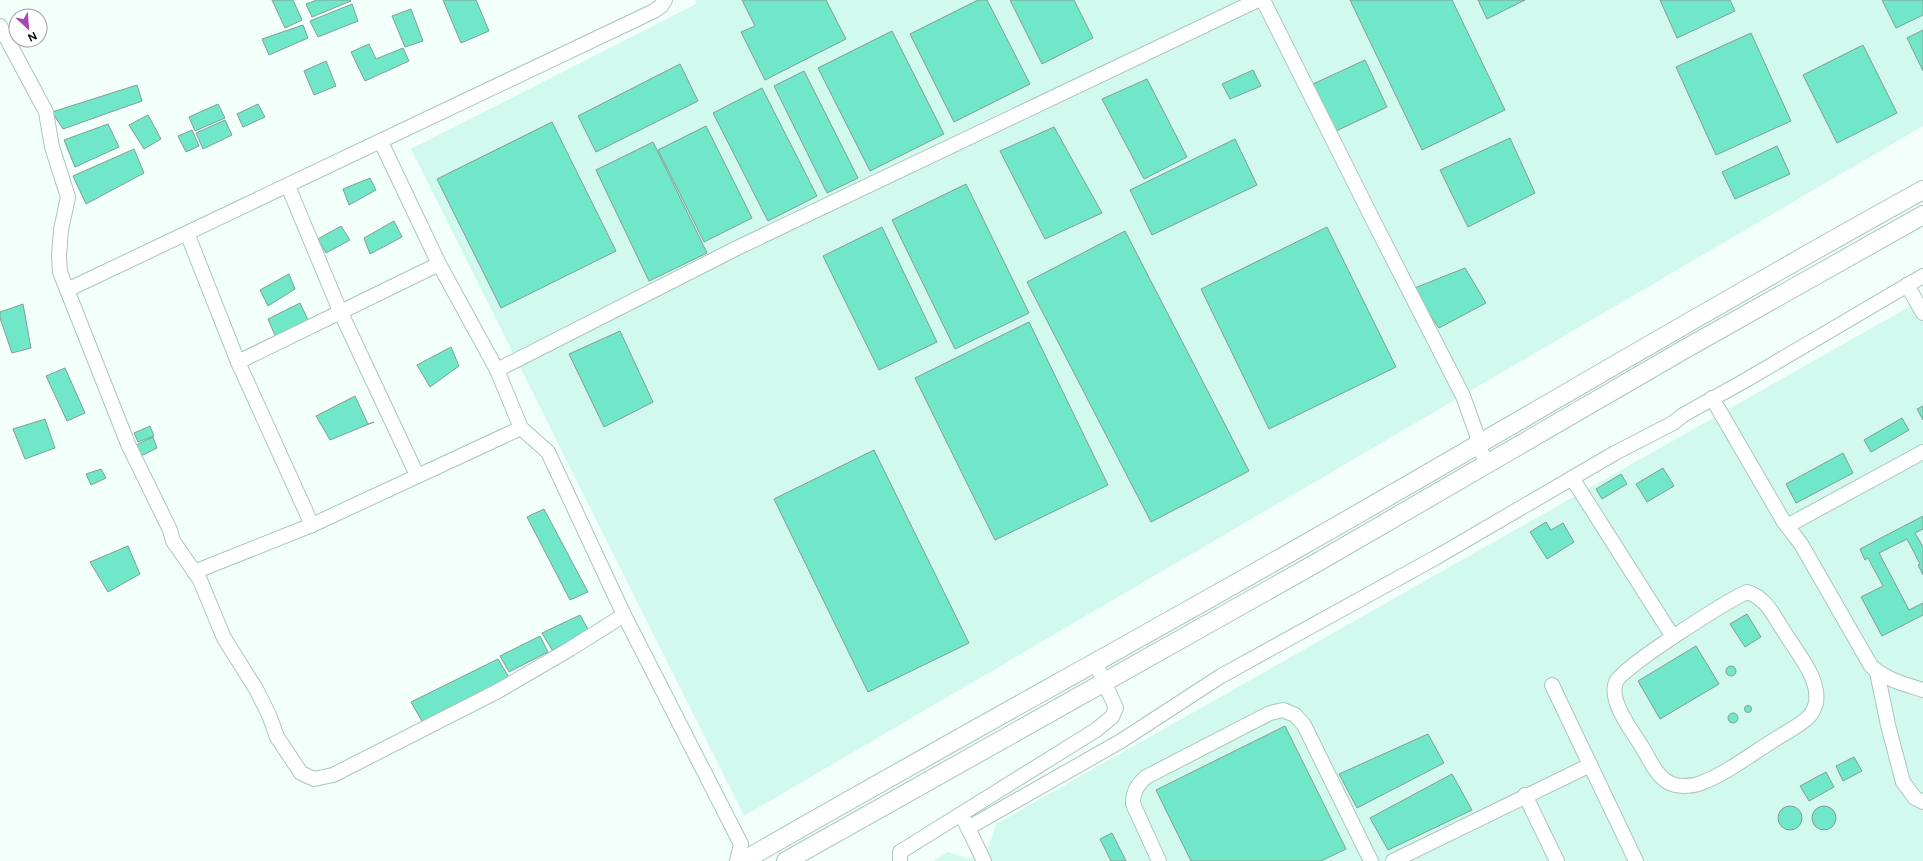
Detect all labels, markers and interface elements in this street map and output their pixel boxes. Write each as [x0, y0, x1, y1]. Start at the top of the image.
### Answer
north arrow [8, 8, 48, 48]
text: N [25, 29, 39, 44]

